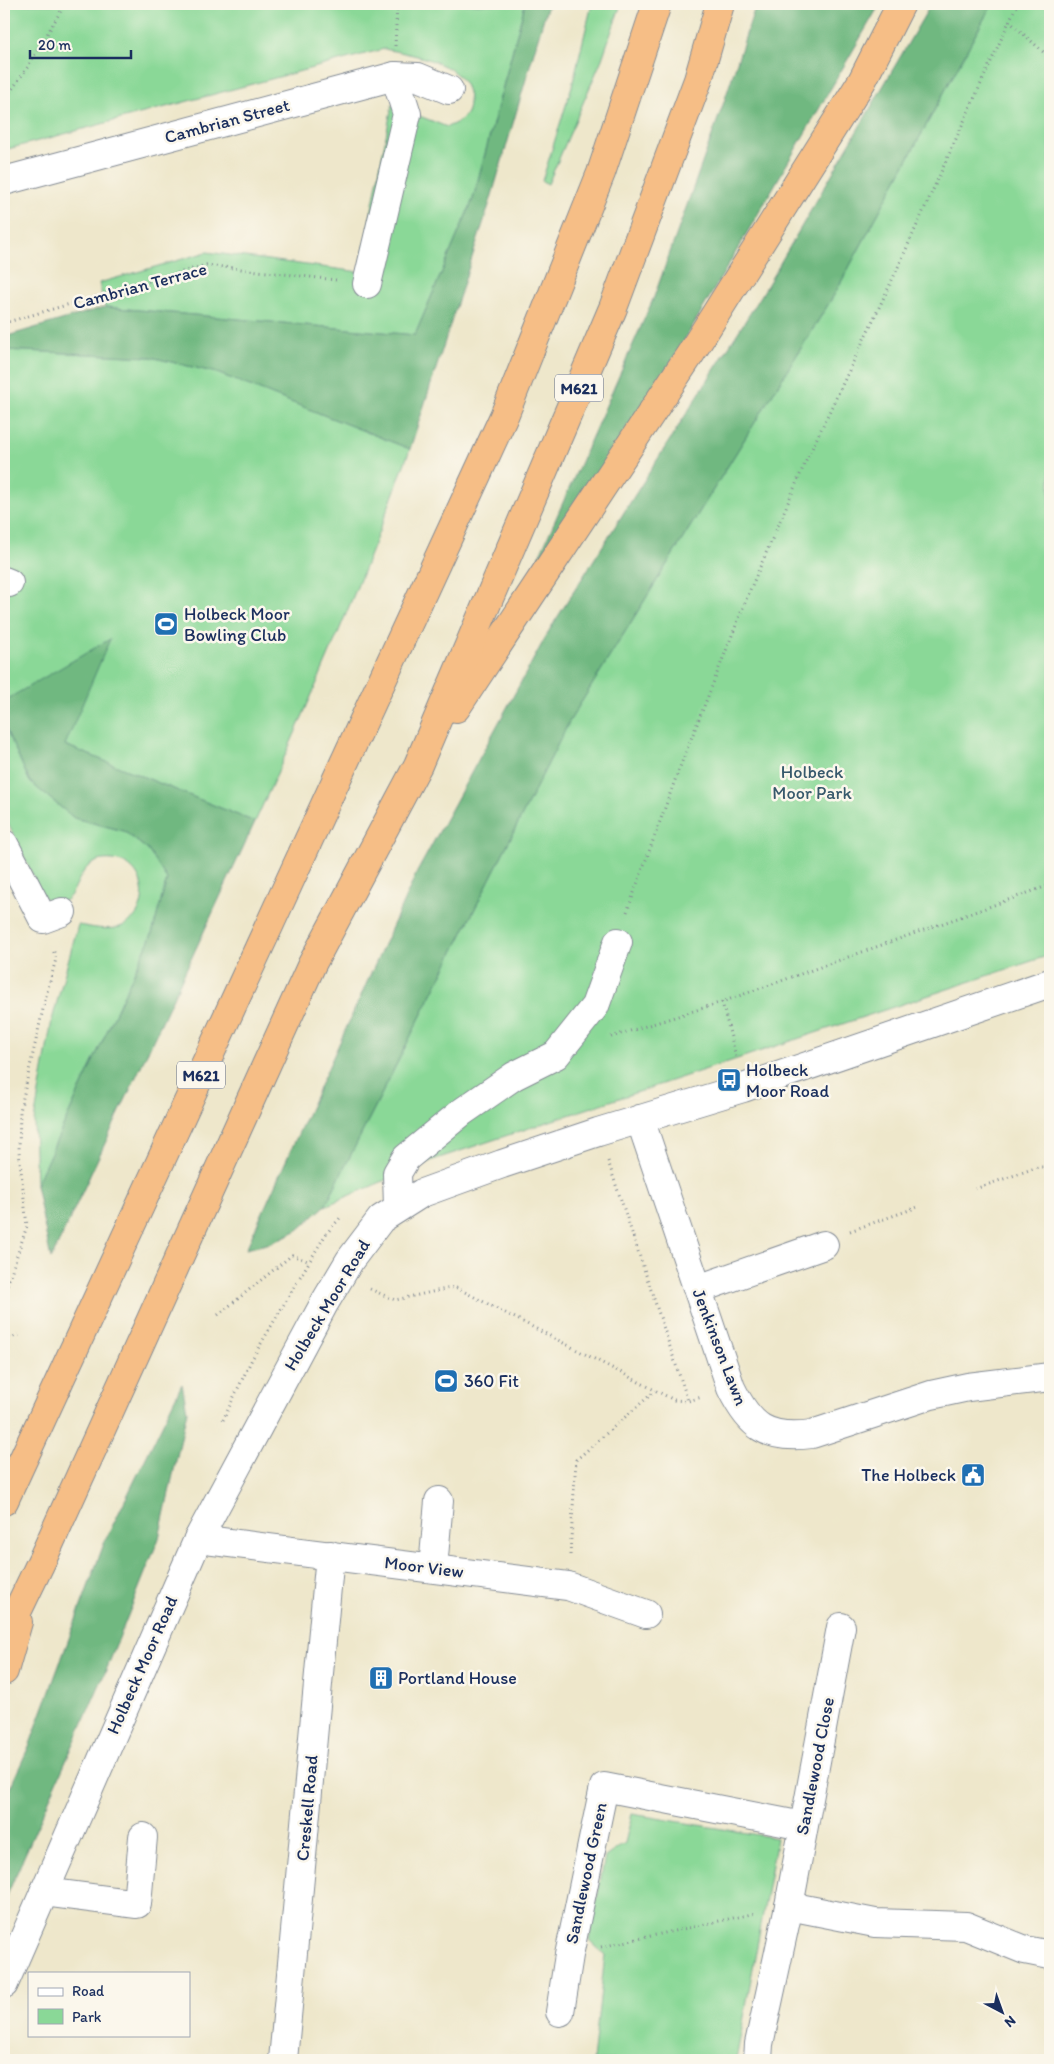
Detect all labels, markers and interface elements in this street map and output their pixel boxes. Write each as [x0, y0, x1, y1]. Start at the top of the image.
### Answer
scale bar [30, 28, 131, 60]
text: 20 m [38, 36, 72, 54]
street label: Cambrian Street [162, 94, 292, 148]
street label: Cambrian Terrace [71, 258, 209, 314]
road number: M621 [555, 374, 603, 402]
place label: Holbeck Moor Bowling Club [184, 603, 290, 646]
sports icon: Holbeck Moor Bowling Club [153, 611, 179, 637]
park label: Holbeck Moor Park [772, 761, 852, 804]
place label: Holbeck Moor Road [746, 1059, 829, 1102]
road number: M621 [177, 1062, 225, 1088]
bus stop icon: Holbeck Moor Road [716, 1067, 742, 1093]
street label: Holbeck Moor Road [279, 1235, 375, 1375]
street label: Jenkinson Lawn [688, 1286, 752, 1408]
sports icon: 360 Fit [433, 1368, 459, 1394]
place label: 360 Fit [464, 1370, 519, 1392]
public building icon: The Holbeck [960, 1462, 986, 1488]
place label: The Holbeck [861, 1464, 956, 1486]
street label: Moor View [383, 1551, 465, 1583]
street label: Holbeck Moor Road [102, 1592, 182, 1738]
building icon: Portland House [368, 1665, 394, 1691]
place label: Portland House [398, 1667, 517, 1689]
street label: Sandlewood Close [791, 1695, 839, 1837]
street label: Creskell Road [291, 1754, 323, 1862]
street label: Sandlewood Green [560, 1800, 612, 1946]
legend [28, 1972, 190, 2036]
text: Road [72, 1982, 105, 2000]
north arrow [976, 1986, 1026, 2036]
text: Park [72, 2008, 102, 2026]
text: N [1001, 2012, 1019, 2031]

